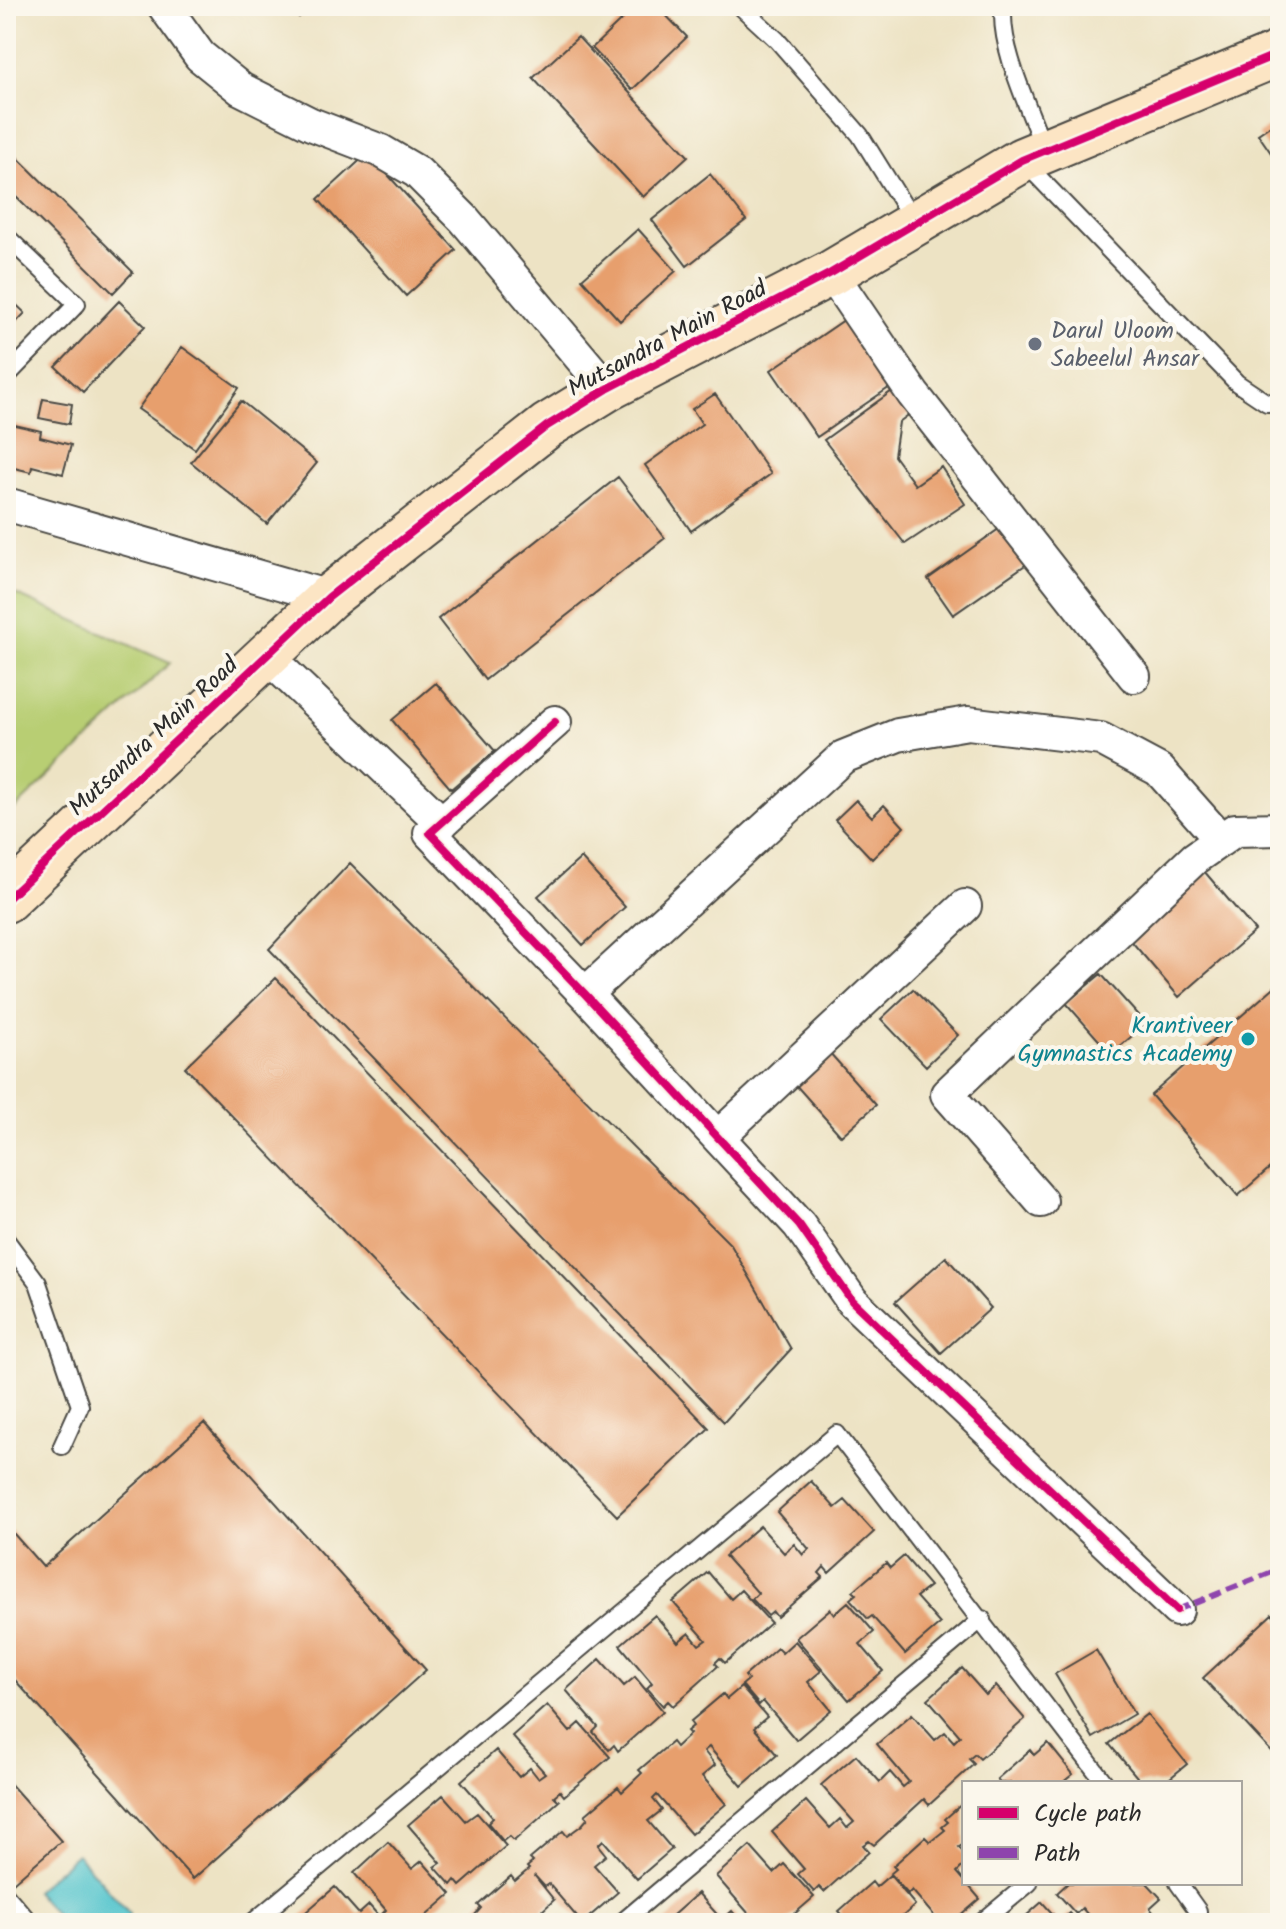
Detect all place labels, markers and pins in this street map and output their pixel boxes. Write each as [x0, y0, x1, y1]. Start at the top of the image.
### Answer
place label: Darul Uloom Sabeelul Ansar [1051, 312, 1201, 379]
marker: Darul Uloom Sabeelul Ansar [1026, 335, 1044, 353]
place label: Krantiveer Gymnastics Academy [1018, 1007, 1234, 1074]
marker: Krantiveer Gymnastics Academy [1239, 1030, 1257, 1048]

